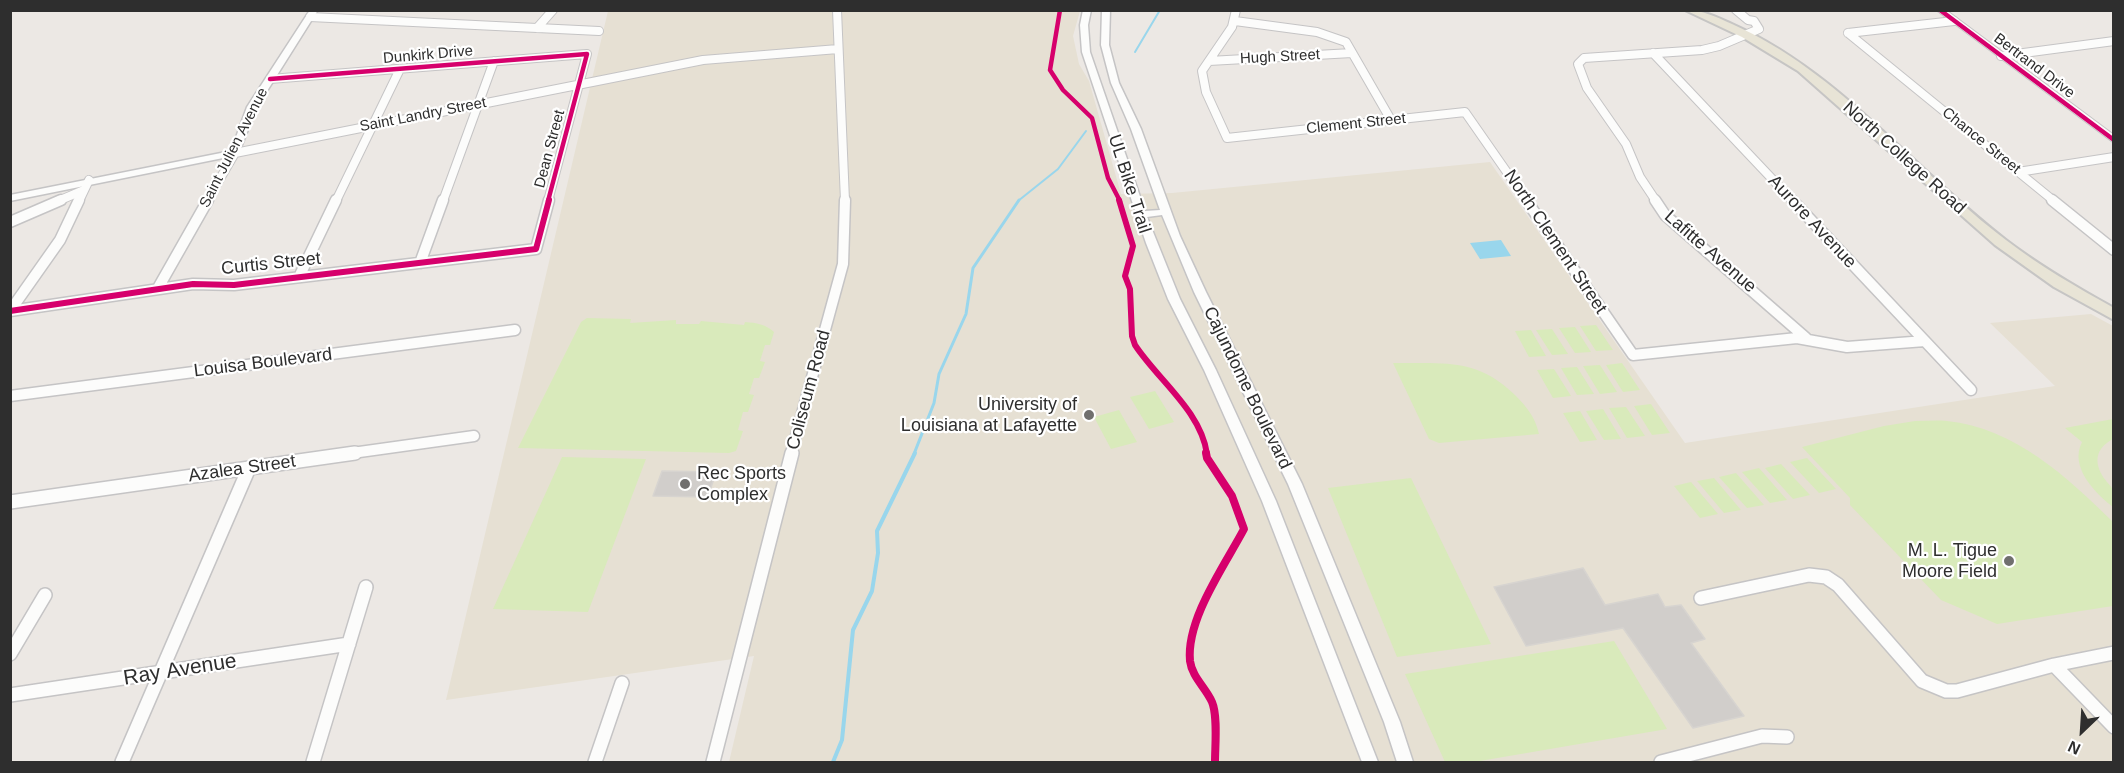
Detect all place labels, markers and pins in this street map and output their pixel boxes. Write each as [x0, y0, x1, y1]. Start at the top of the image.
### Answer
place label: University of Louisiana at Lafayette [901, 394, 1077, 436]
marker: University of Louisiana at Lafayette [1082, 408, 1096, 422]
place label: Rec Sports Complex [697, 463, 786, 506]
marker: Rec Sports Complex [678, 477, 692, 491]
place label: M. L. Tigue Moore Field [1902, 540, 1997, 582]
marker: M. L. Tigue Moore Field [2002, 554, 2016, 568]

